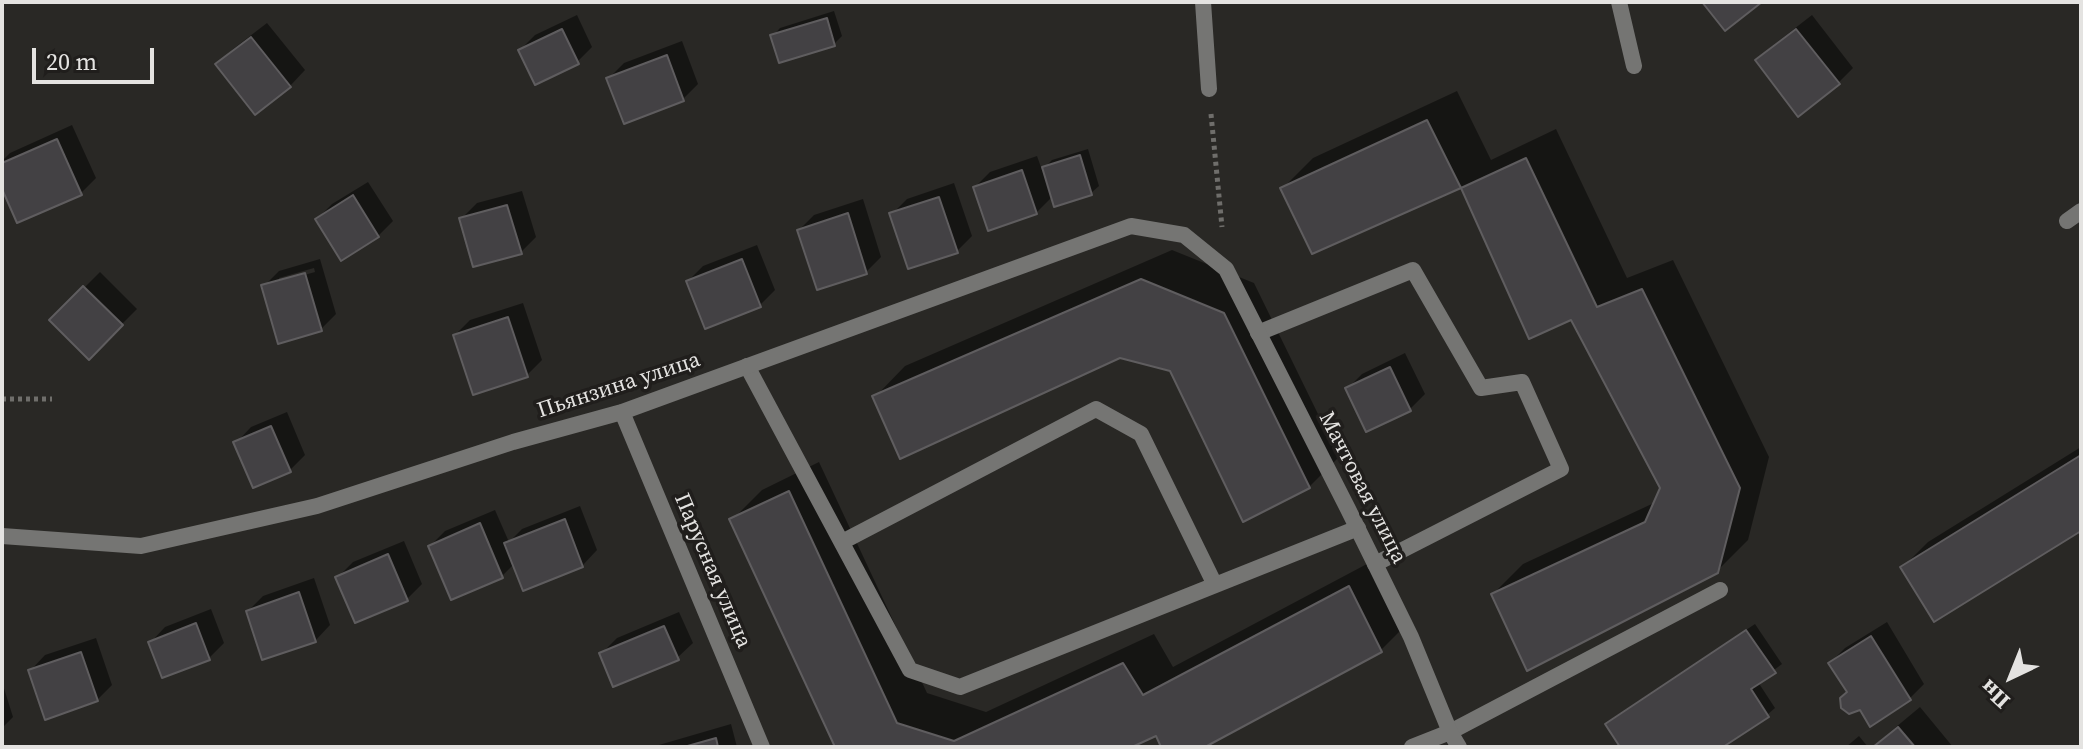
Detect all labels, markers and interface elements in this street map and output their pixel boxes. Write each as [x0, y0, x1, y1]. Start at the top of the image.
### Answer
scale bar [36, 32, 158, 82]
text: 20 m [46, 45, 97, 78]
street label: Пьянзина улица [534, 347, 704, 425]
street label: Мачтовая улица [1312, 408, 1412, 568]
street label: Парусная улица [668, 490, 756, 652]
north arrow [1971, 637, 2051, 717]
text: Пн [1973, 673, 2016, 716]

